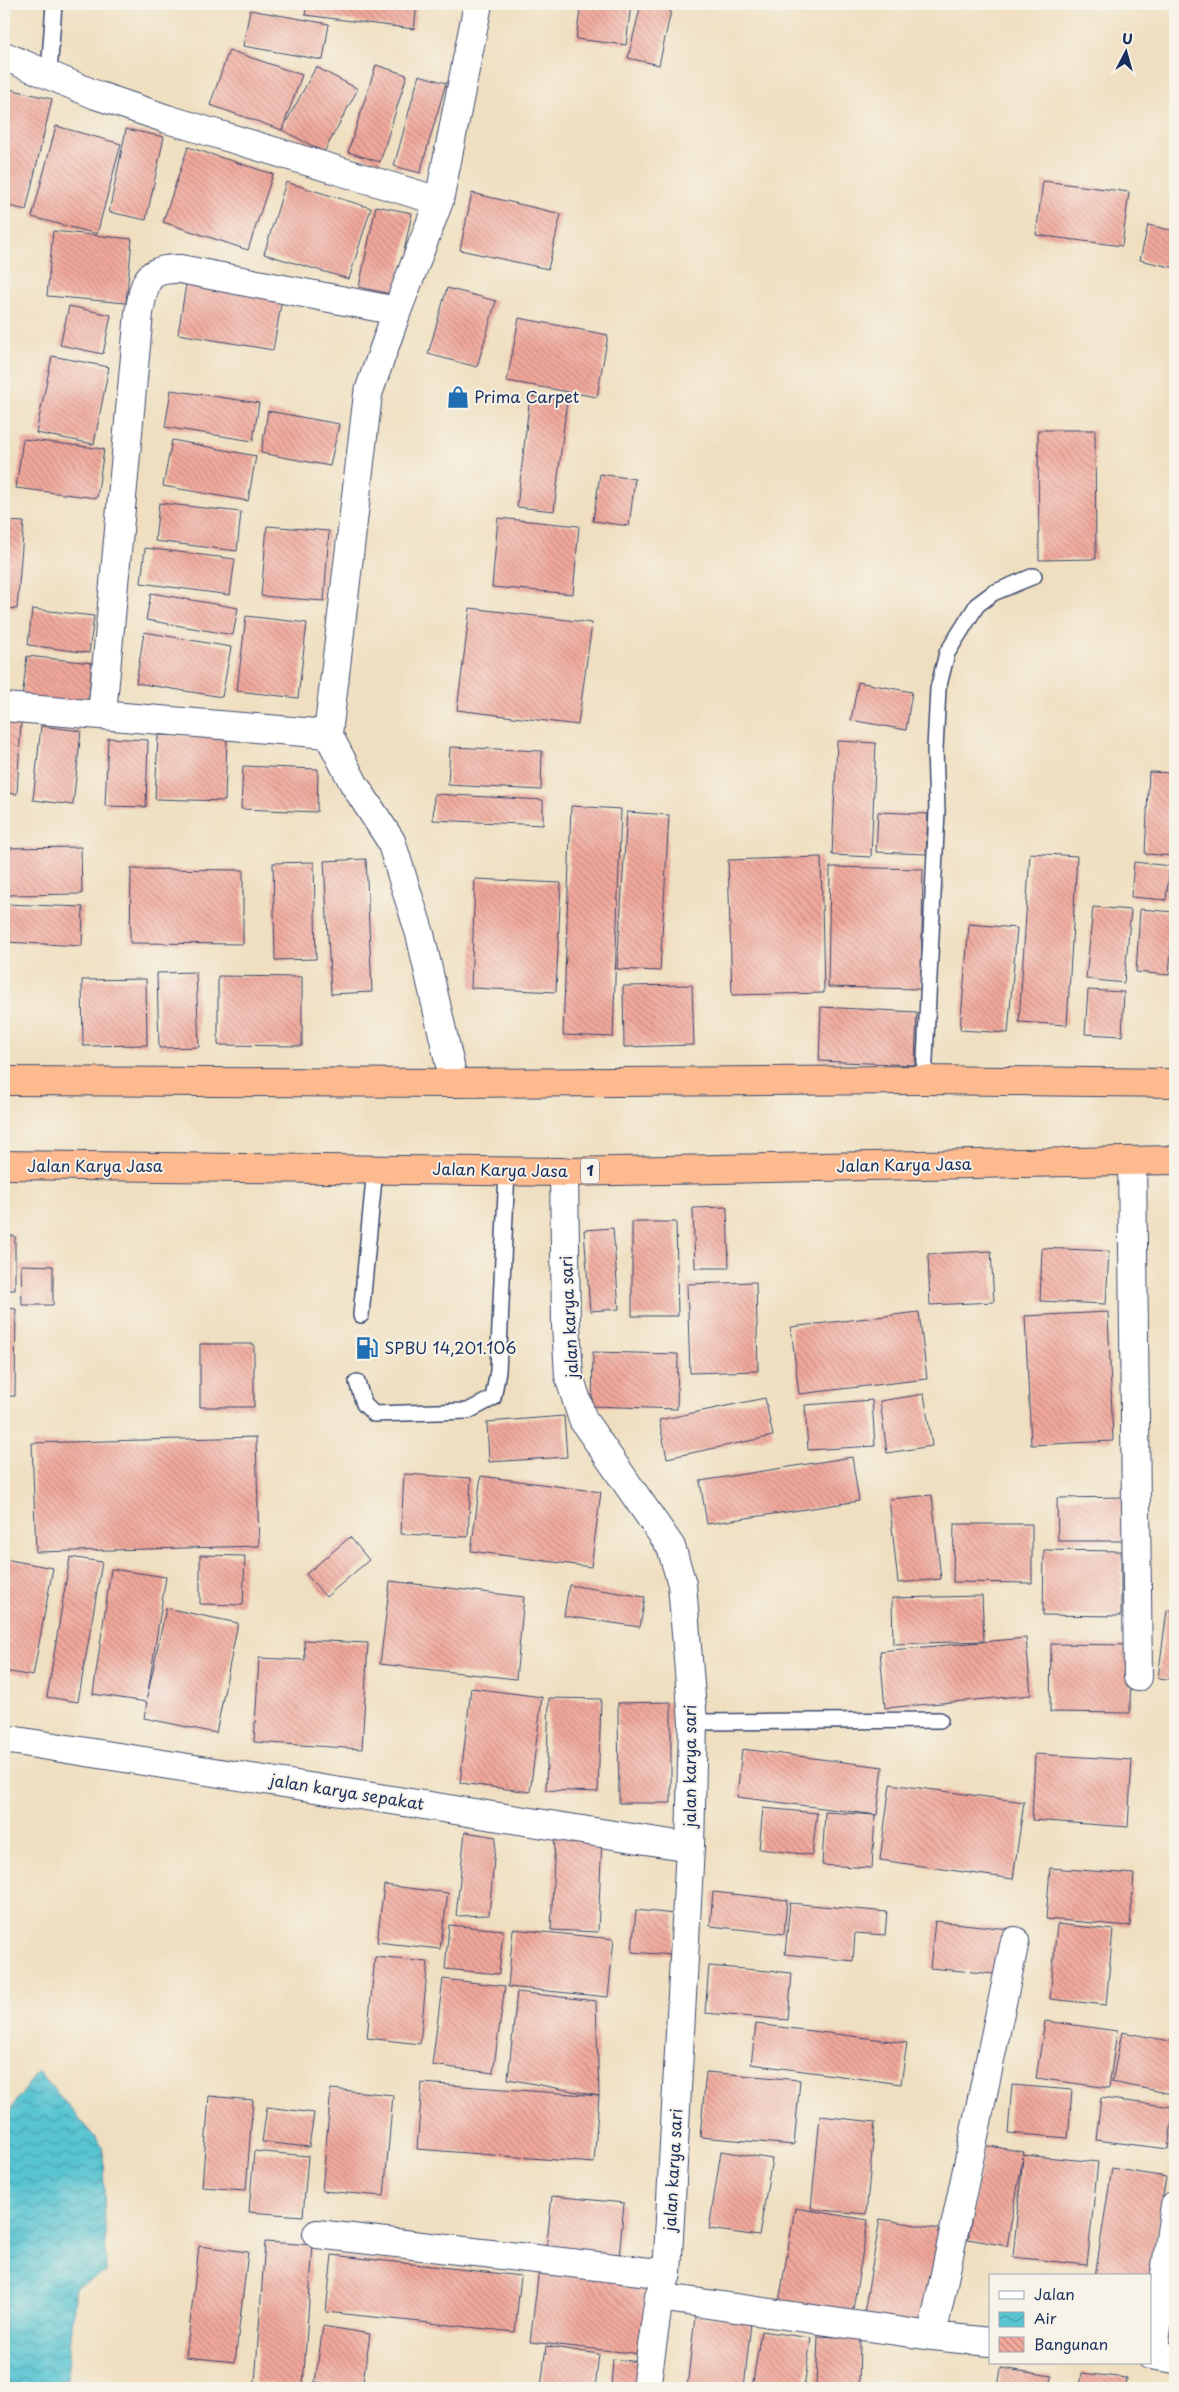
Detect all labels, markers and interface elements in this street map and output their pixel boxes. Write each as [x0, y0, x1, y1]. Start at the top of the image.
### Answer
north arrow [1102, 28, 1152, 78]
text: U [1121, 28, 1134, 50]
shop icon: Prima Carpet [445, 384, 471, 410]
place label: Prima Carpet [474, 384, 580, 408]
street label: Jalan Karya Jasa [836, 1151, 972, 1177]
street label: Jalan Karya Jasa [27, 1153, 163, 1177]
street label: Jalan Karya Jasa [432, 1156, 568, 1182]
road number: 1 [581, 1158, 599, 1184]
street label: jalan karya sari [553, 1255, 583, 1381]
fuel station icon: SPBU 14,201.106 [354, 1335, 380, 1361]
place label: SPBU 14,201.106 [384, 1335, 516, 1359]
street label: jalan karya sari [677, 1705, 701, 1829]
street label: jalan karya sepakat [266, 1767, 426, 1815]
street label: jalan karya sari [657, 2108, 687, 2234]
legend [989, 2274, 1152, 2364]
text: Jalan [1034, 2282, 1075, 2305]
text: Air [1034, 2306, 1057, 2329]
text: Bangunan [1034, 2332, 1108, 2355]

